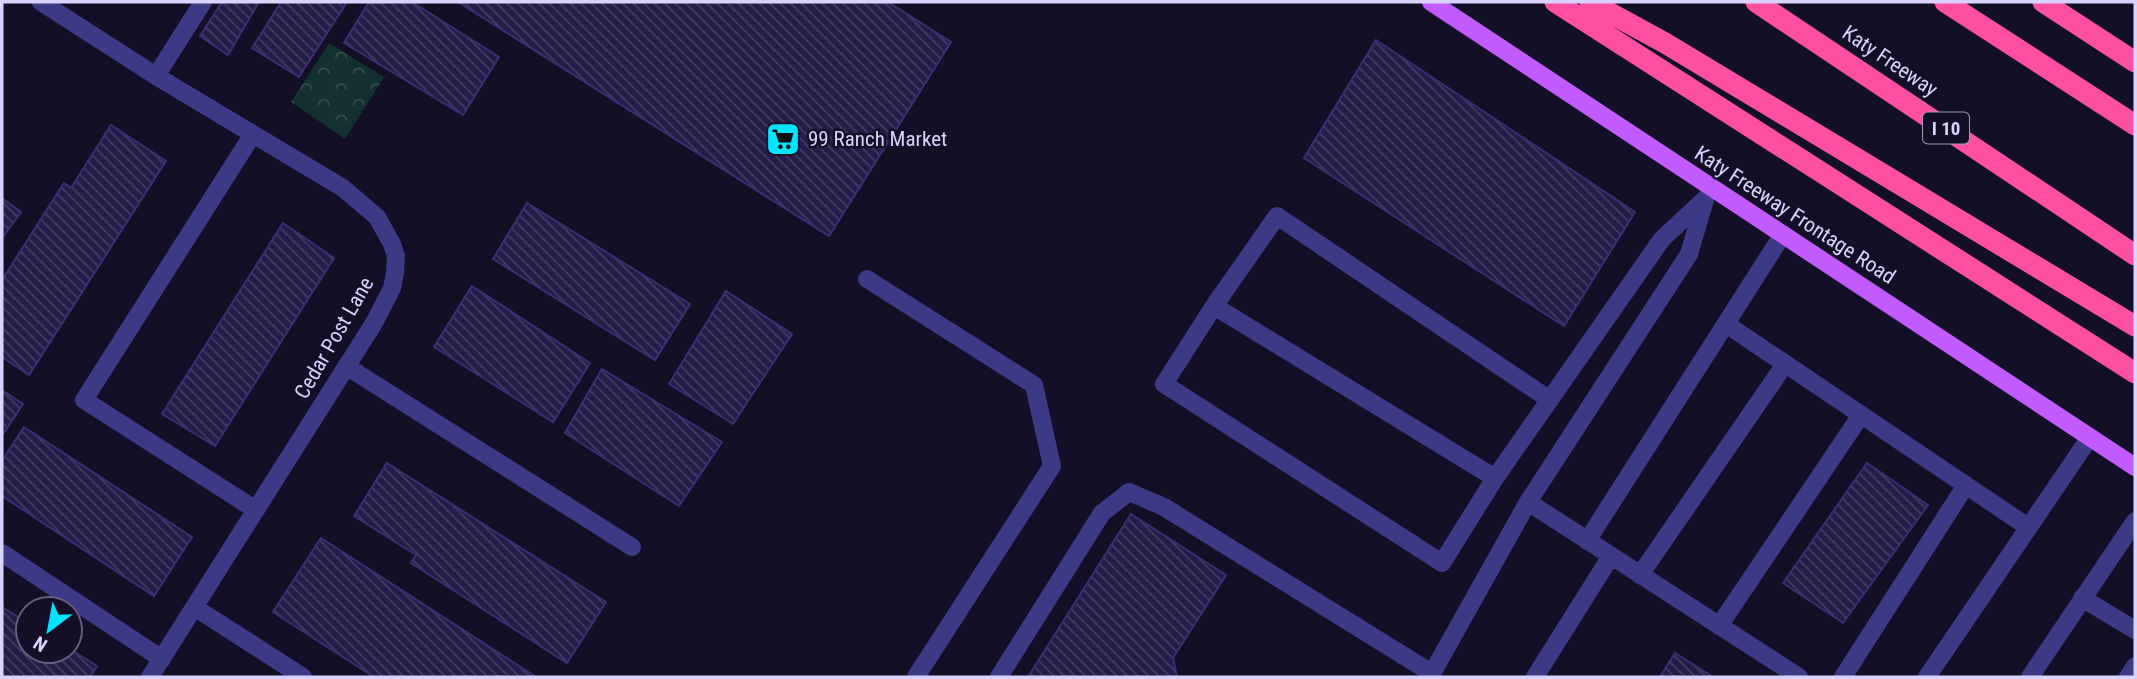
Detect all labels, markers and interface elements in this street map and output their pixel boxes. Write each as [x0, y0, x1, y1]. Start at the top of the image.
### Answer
street label: Katy Freeway [1838, 20, 1942, 102]
road number: I 10 [1923, 112, 1969, 144]
supermarket icon: 99 Ranch Market [764, 120, 802, 158]
place label: 99 Ranch Market [808, 127, 947, 151]
street label: Katy Freeway Frontage Road [1690, 141, 1900, 289]
street label: Cedar Post Lane [290, 273, 379, 403]
north arrow [14, 595, 84, 665]
text: N [29, 631, 51, 657]

